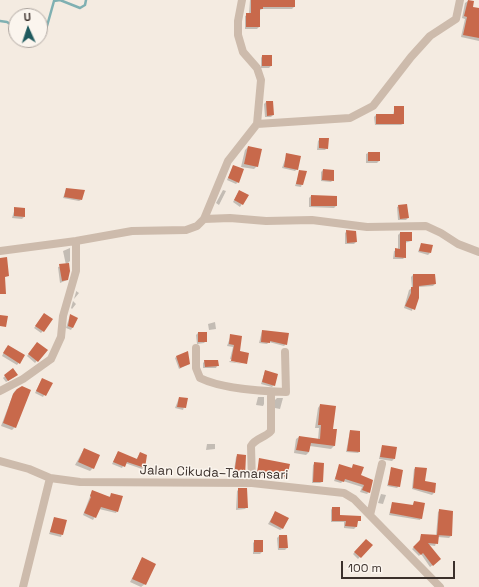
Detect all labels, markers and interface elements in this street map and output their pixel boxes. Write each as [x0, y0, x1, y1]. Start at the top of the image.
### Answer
north arrow [8, 8, 48, 48]
text: U [23, 10, 31, 24]
street label: Jalan Cikuda–Tamansari [139, 463, 289, 483]
scale bar [343, 553, 457, 579]
text: 100 m [348, 560, 382, 576]

